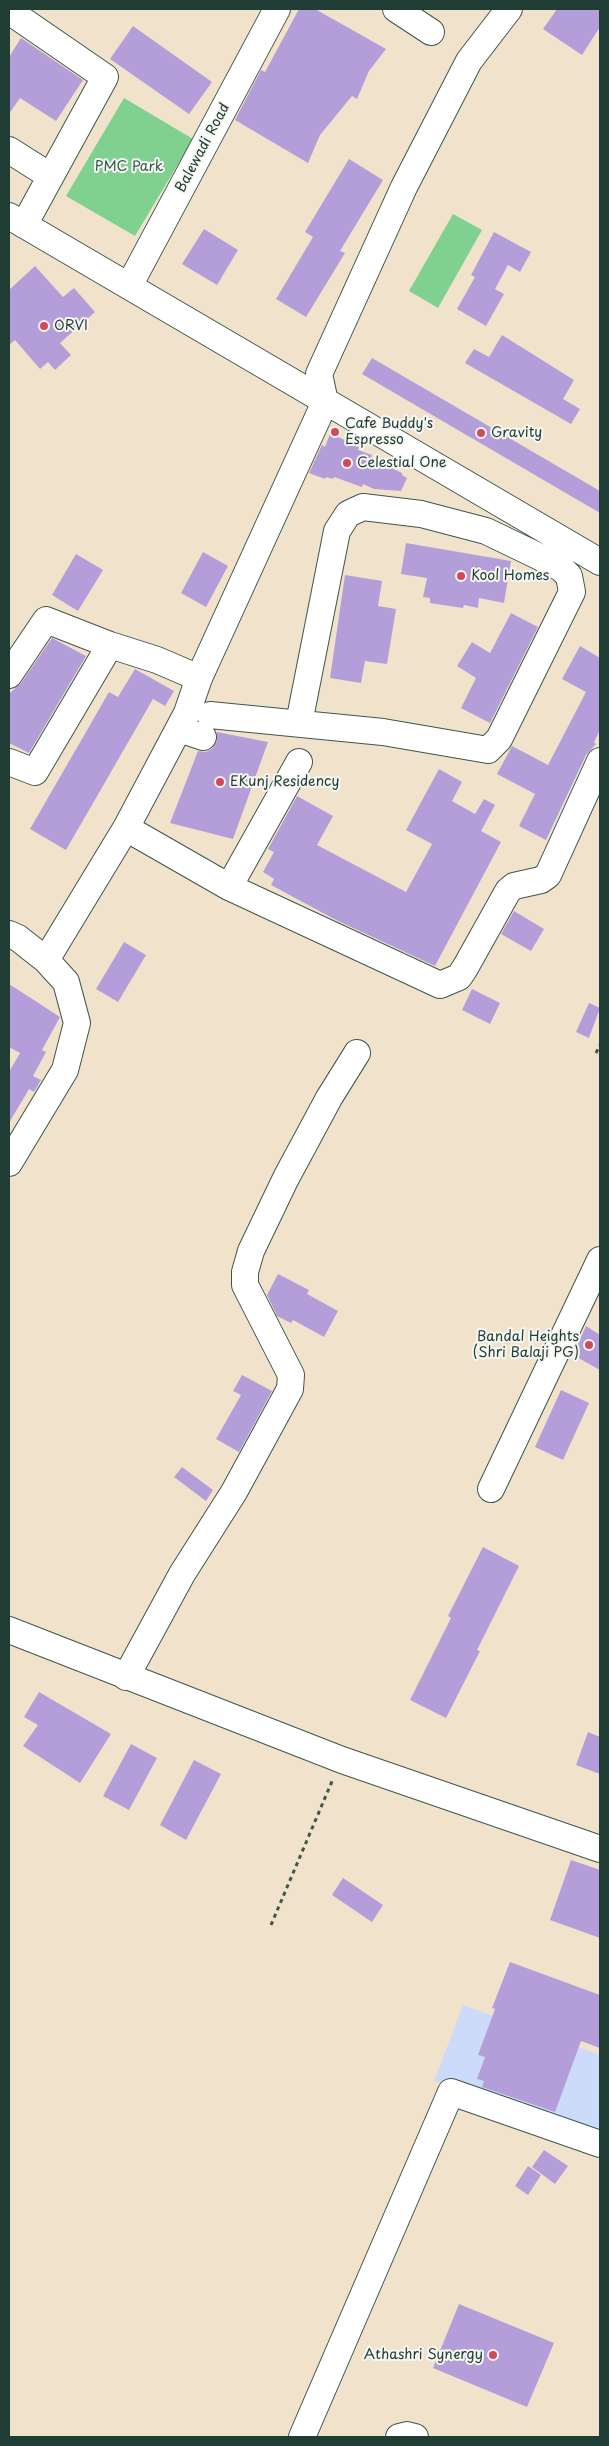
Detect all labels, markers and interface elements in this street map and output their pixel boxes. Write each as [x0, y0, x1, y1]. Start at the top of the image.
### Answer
street label: Balewadi Road [172, 101, 234, 195]
park label: PMC Park [95, 159, 163, 175]
place label: ORVI [54, 318, 88, 334]
marker: ORVI [38, 320, 50, 332]
place label: Cafe Buddy's Espresso [345, 416, 433, 448]
place label: Gravity [491, 425, 542, 441]
marker: Cafe Buddy's Espresso [329, 426, 341, 438]
marker: Gravity [475, 427, 487, 439]
place label: Celestial One [357, 455, 447, 471]
marker: Celestial One [341, 457, 353, 469]
place label: Kool Homes [471, 568, 549, 584]
marker: Kool Homes [455, 570, 467, 582]
place label: EKunj Residency [230, 774, 339, 790]
marker: EKunj Residency [214, 776, 226, 788]
place label: Bandal Heights (Shri Balaji PG) [473, 1329, 579, 1361]
marker: Bandal Heights (Shri Balaji PG) [583, 1339, 595, 1351]
place label: Athashri Synergy [364, 2347, 483, 2363]
marker: Athashri Synergy [487, 2349, 499, 2361]

